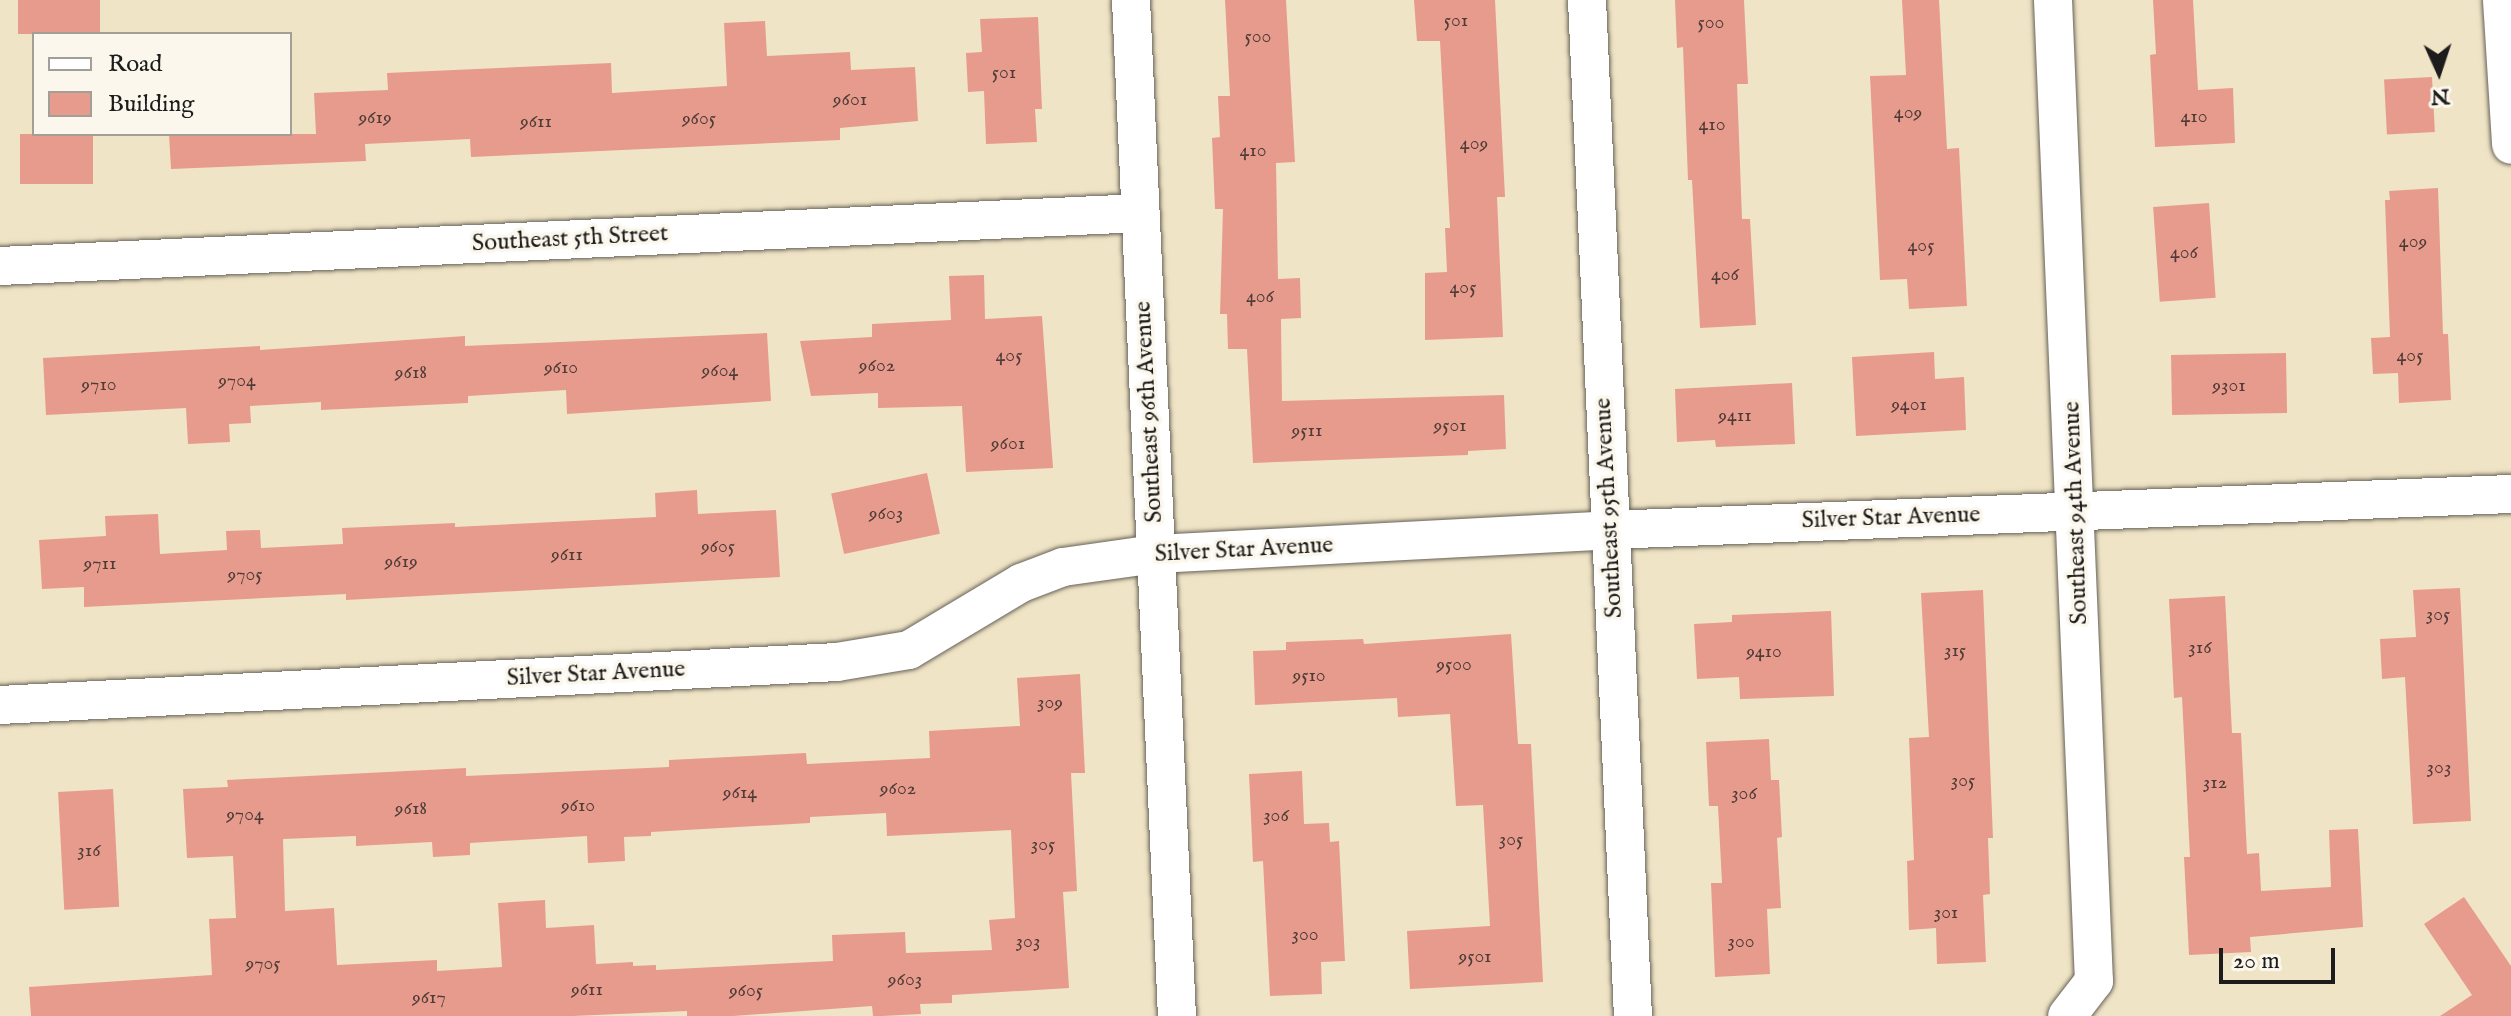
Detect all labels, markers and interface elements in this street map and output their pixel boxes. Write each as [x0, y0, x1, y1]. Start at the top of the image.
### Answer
house number: 501 [1444, 8, 1468, 32]
house number: 500 [1698, 10, 1724, 34]
house number: 500 [1245, 24, 1271, 48]
legend [32, 32, 292, 136]
north arrow [2399, 32, 2479, 112]
text: Road [108, 49, 162, 80]
house number: 501 [992, 60, 1016, 84]
text: N [2430, 81, 2451, 110]
house number: 9601 [833, 87, 867, 111]
text: Building [108, 89, 194, 120]
house number: 409 [1894, 100, 1922, 124]
house number: 410 [2181, 104, 2207, 128]
house number: 9619 [358, 105, 392, 129]
house number: 9605 [682, 106, 716, 130]
house number: 9611 [520, 109, 552, 133]
house number: 410 [1699, 112, 1725, 136]
house number: 409 [1460, 131, 1488, 155]
house number: 410 [1240, 138, 1266, 162]
street label: Southeast 5th Street [471, 219, 669, 259]
house number: 409 [2399, 229, 2427, 253]
house number: 405 [1908, 233, 1934, 257]
house number: 406 [2170, 240, 2198, 264]
house number: 406 [1711, 262, 1739, 286]
house number: 405 [1450, 275, 1476, 299]
house number: 406 [1246, 284, 1274, 308]
street label: Southeast 96th Avenue [1129, 300, 1169, 524]
house number: 405 [996, 343, 1022, 367]
house number: 405 [2397, 343, 2423, 367]
house number: 9602 [859, 353, 895, 377]
house number: 9610 [544, 355, 578, 379]
house number: 9604 [702, 358, 738, 382]
house number: 9618 [395, 360, 427, 384]
house number: 9704 [218, 368, 256, 392]
house number: 9710 [81, 372, 117, 396]
house number: 9301 [2212, 373, 2246, 397]
house number: 9401 [1891, 392, 1927, 416]
street label: Southeast 95th Avenue [1589, 397, 1629, 619]
street label: Southeast 94th Avenue [2058, 401, 2094, 625]
house number: 9411 [1718, 403, 1752, 427]
house number: 9501 [1433, 413, 1467, 437]
house number: 9511 [1292, 418, 1322, 442]
house number: 9601 [991, 431, 1025, 455]
street label: Silver Star Avenue [1801, 500, 1981, 536]
house number: 9603 [869, 501, 903, 525]
street label: Silver Star Avenue [1154, 531, 1334, 569]
house number: 9605 [701, 534, 735, 558]
house number: 9611 [551, 542, 583, 566]
house number: 9619 [384, 549, 418, 573]
house number: 9711 [84, 551, 116, 575]
house number: 9705 [227, 562, 263, 586]
house number: 305 [2426, 602, 2450, 626]
house number: 316 [2188, 635, 2212, 659]
house number: 315 [1944, 638, 1966, 662]
house number: 9410 [1746, 639, 1782, 663]
house number: 9500 [1436, 652, 1472, 676]
street label: Silver Star Avenue [506, 655, 686, 693]
house number: 9510 [1292, 663, 1326, 687]
house number: 309 [1037, 690, 1063, 714]
house number: 303 [2427, 755, 2451, 779]
house number: 305 [1951, 768, 1975, 792]
house number: 312 [2203, 770, 2227, 794]
house number: 9602 [880, 776, 916, 800]
house number: 9614 [723, 780, 757, 804]
house number: 306 [1731, 781, 1757, 805]
house number: 9610 [561, 793, 595, 817]
house number: 9618 [395, 796, 427, 820]
house number: 9704 [226, 802, 264, 826]
house number: 306 [1263, 803, 1289, 827]
house number: 305 [1499, 827, 1523, 851]
house number: 305 [1031, 832, 1055, 856]
house number: 316 [77, 838, 101, 862]
house number: 301 [1934, 900, 1958, 924]
house number: 300 [1291, 922, 1319, 946]
house number: 303 [1016, 929, 1040, 953]
house number: 300 [1727, 929, 1755, 953]
scale bar [2223, 932, 2339, 982]
house number: 9501 [1458, 944, 1492, 968]
text: 20 m [2233, 946, 2280, 977]
house number: 9705 [245, 951, 281, 975]
house number: 9603 [888, 967, 922, 991]
house number: 9611 [571, 977, 603, 1001]
house number: 9605 [729, 978, 763, 1002]
house number: 9617 [412, 985, 446, 1009]

